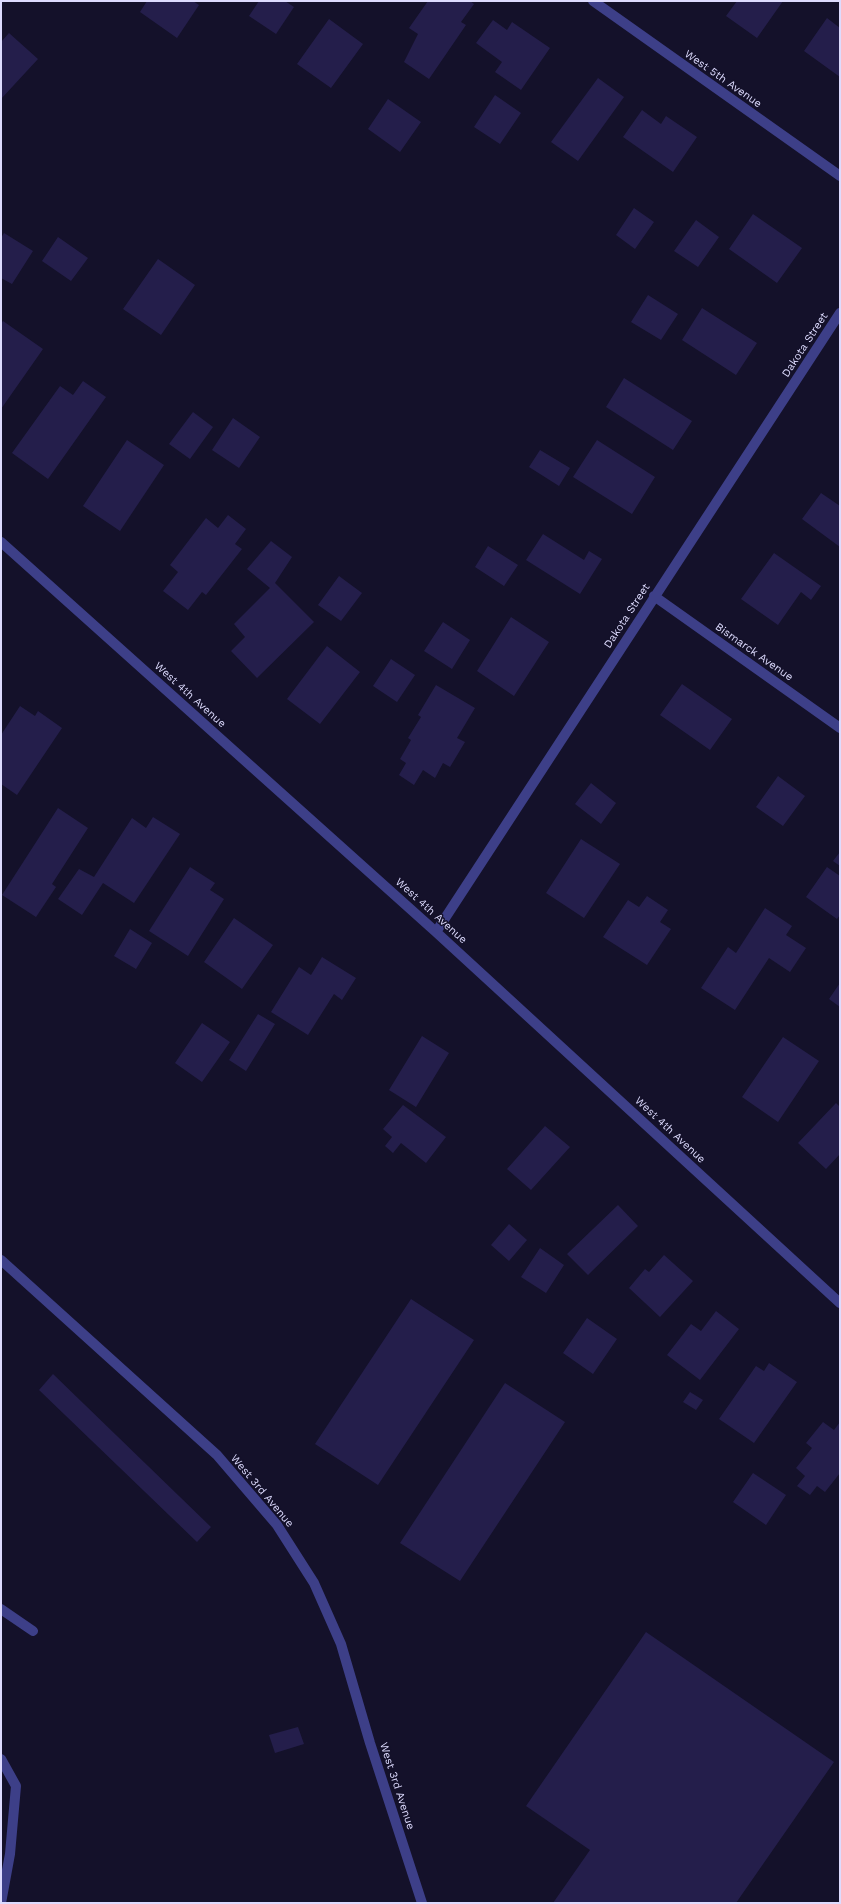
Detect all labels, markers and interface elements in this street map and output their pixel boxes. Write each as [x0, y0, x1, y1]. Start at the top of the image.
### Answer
street label: West 5th Avenue [682, 47, 764, 111]
street label: Dakota Street [779, 310, 831, 380]
street label: Dakota Street [601, 581, 653, 651]
street label: Bismarck Avenue [713, 620, 795, 684]
street label: West 4th Avenue [152, 659, 228, 731]
street label: West 4th Avenue [393, 875, 469, 947]
street label: West 4th Avenue [632, 1094, 708, 1166]
street label: West 3rd Avenue [228, 1452, 296, 1530]
street label: West 3rd Avenue [377, 1741, 417, 1831]

